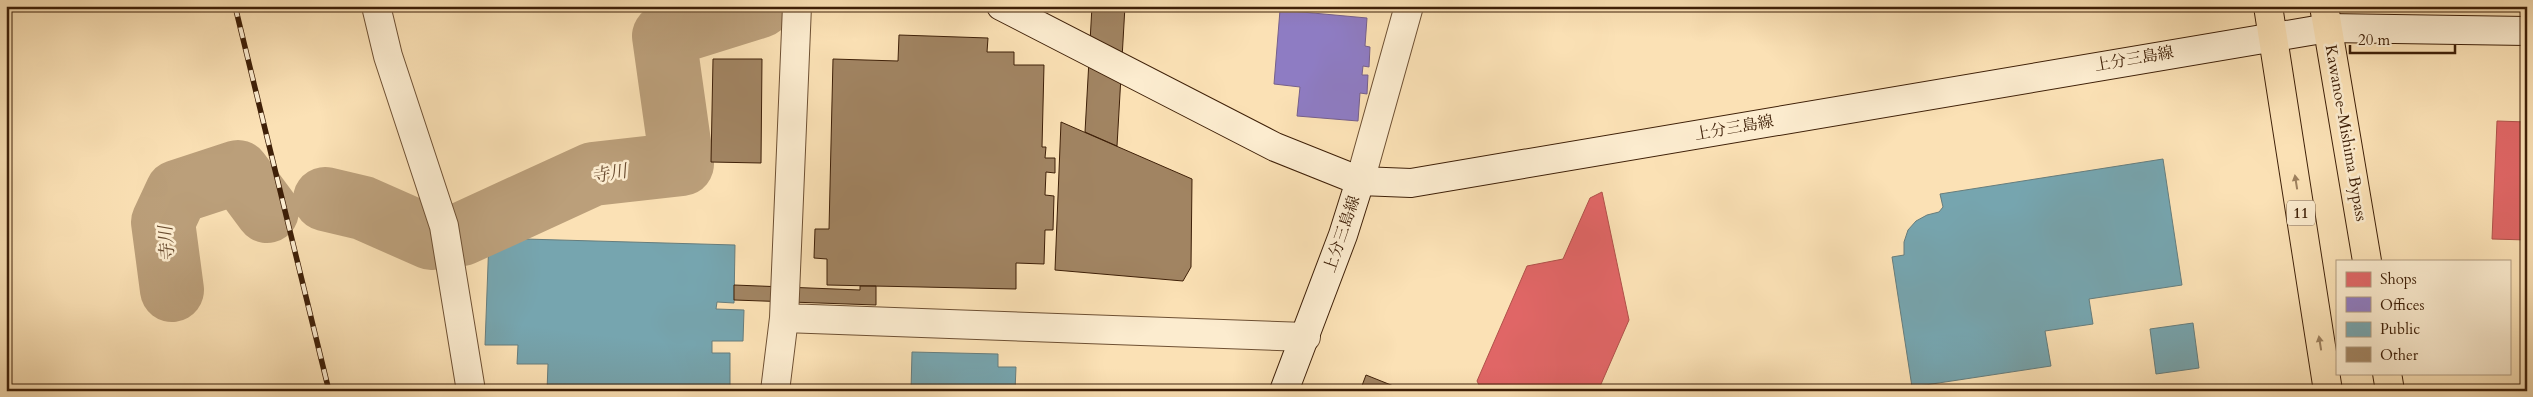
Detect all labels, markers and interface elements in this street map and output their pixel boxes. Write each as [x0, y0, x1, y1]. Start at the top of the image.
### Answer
scale bar [2350, 22, 2456, 54]
text: 20 m [2358, 30, 2390, 50]
street label: 上分三島線 [2093, 41, 2175, 77]
street label: Kawanoe-Mishima Bypass [2320, 43, 2372, 223]
street label: 上分三島線 [1693, 110, 1775, 146]
water label: 寺川 [589, 158, 631, 189]
one-way arrow [2292, 174, 2300, 190]
street label: 上分三島線 [1319, 193, 1365, 275]
road number: 11 [2287, 200, 2315, 226]
water label: 寺川 [153, 223, 181, 263]
legend [2336, 260, 2510, 374]
text: Shops [2380, 269, 2417, 289]
text: Offices [2380, 295, 2425, 315]
text: Public [2380, 319, 2420, 339]
one-way arrow [2316, 334, 2324, 350]
text: Other [2380, 345, 2419, 365]

